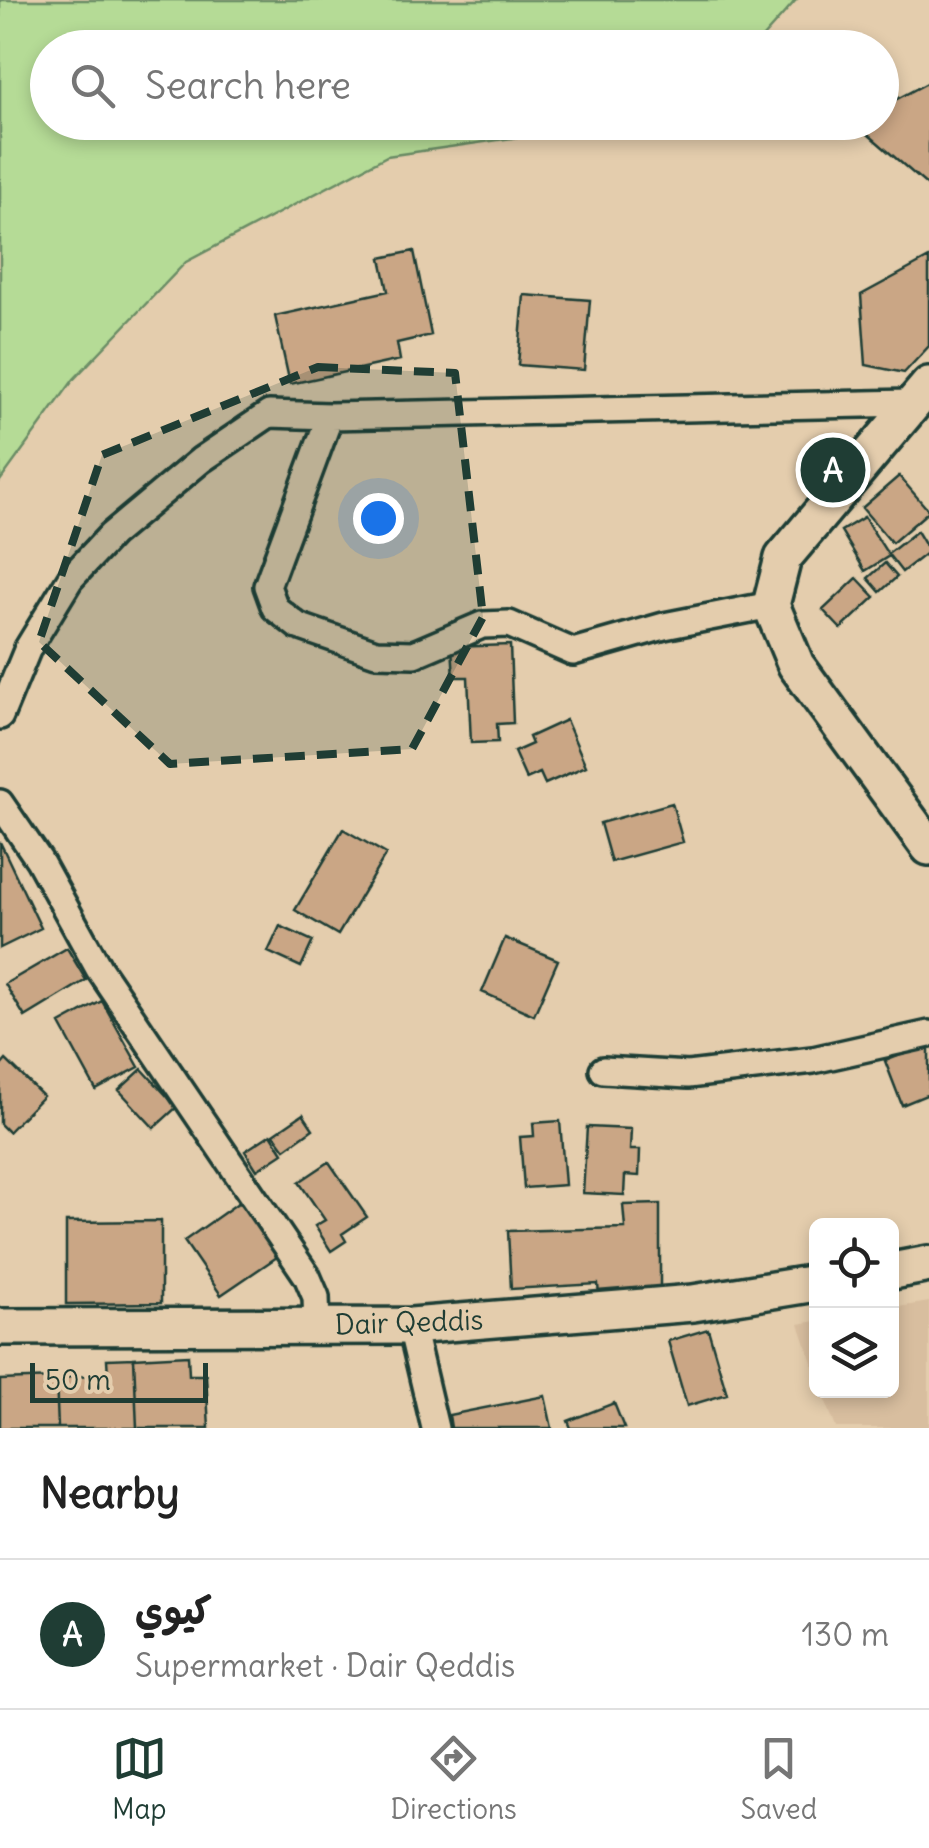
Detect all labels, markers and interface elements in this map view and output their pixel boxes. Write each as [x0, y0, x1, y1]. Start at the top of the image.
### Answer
search box [30, 30, 899, 140]
icon: search [65, 58, 120, 113]
text: Search here [145, 62, 351, 109]
pin: A [800, 432, 866, 508]
your location [353, 493, 404, 544]
map controls [809, 1218, 899, 1398]
button: locate [809, 1218, 899, 1308]
street label: Dair Qeddis [334, 1301, 484, 1343]
button: layers [809, 1308, 899, 1398]
scale bar [30, 1358, 208, 1402]
text: 50 m [45, 1362, 111, 1398]
text: Nearby [40, 1467, 179, 1519]
text: كيوي [135, 1587, 212, 1634]
text: A [62, 1614, 83, 1655]
text: 130 m [801, 1614, 889, 1655]
text: Supermarket · Dair Qeddis [135, 1645, 515, 1686]
tab: Map [112, 1731, 167, 1827]
tab: Directions [390, 1731, 517, 1827]
tab: Saved [740, 1731, 817, 1827]

